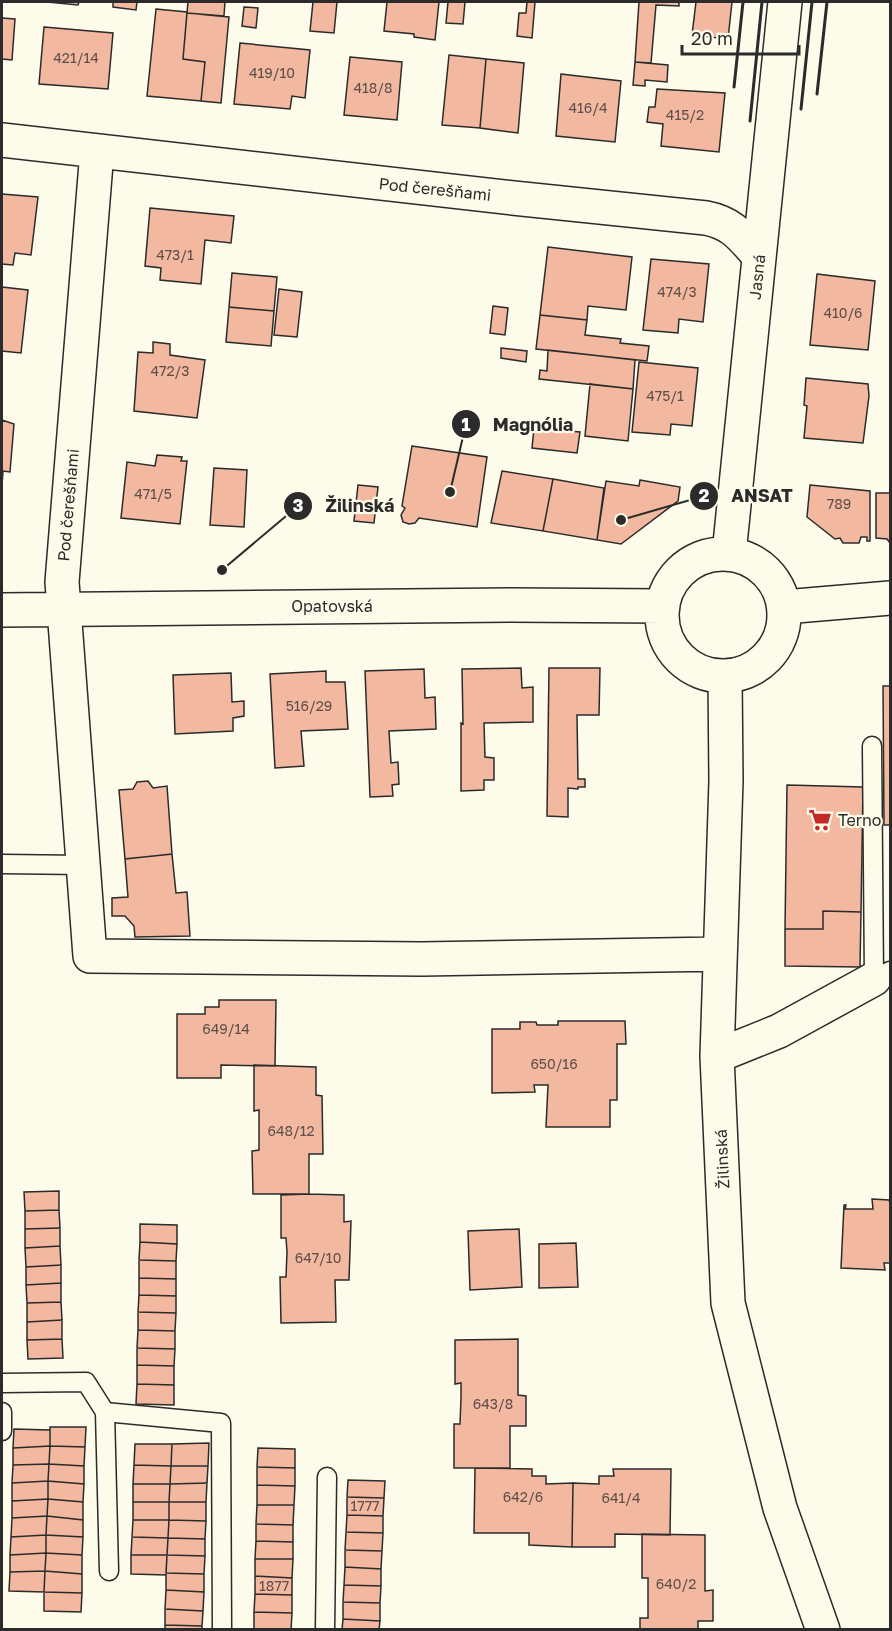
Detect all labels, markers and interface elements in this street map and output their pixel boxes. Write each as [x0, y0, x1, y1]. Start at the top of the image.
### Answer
scale bar [682, 18, 799, 56]
text: 20 m [691, 27, 733, 49]
house number: 421/14 [53, 49, 99, 66]
house number: 419/10 [249, 64, 295, 81]
house number: 418/8 [353, 79, 393, 96]
house number: 416/4 [568, 99, 608, 116]
house number: 415/2 [666, 106, 704, 123]
street label: Pod čerešňami [378, 173, 492, 205]
house number: 473/1 [156, 246, 194, 263]
street label: Jasná [745, 253, 769, 301]
house number: 474/3 [657, 283, 697, 300]
house number: 410/6 [823, 304, 863, 321]
house number: 472/3 [151, 362, 190, 379]
house number: 475/1 [646, 387, 684, 404]
callout: Magnólia [451, 406, 585, 442]
text: 1 [461, 413, 471, 435]
text: Magnólia [493, 413, 573, 435]
street label: Pod čerešňami [53, 448, 83, 562]
callout: ANSAT [689, 478, 805, 514]
text: 2 [699, 484, 710, 506]
text: ANSAT [731, 484, 793, 506]
house number: 471/5 [134, 485, 172, 502]
callout: Žilinská [283, 488, 406, 524]
text: 3 [293, 494, 304, 516]
text: Žilinská [326, 494, 394, 516]
house number: 789 [827, 495, 851, 512]
street label: Opatovská [291, 596, 373, 616]
house number: 516/29 [286, 697, 332, 714]
supermarket icon: Terno [807, 807, 833, 833]
place label: Terno [838, 810, 881, 830]
house number: 649/14 [202, 1020, 250, 1037]
house number: 650/16 [530, 1055, 578, 1072]
house number: 648/12 [267, 1122, 315, 1139]
street label: Žilinská [710, 1129, 734, 1189]
house number: 647/10 [295, 1249, 341, 1266]
house number: 643/8 [473, 1395, 513, 1412]
house number: 642/6 [503, 1488, 543, 1505]
house number: 641/4 [601, 1489, 641, 1506]
house number: 1777 [350, 1497, 380, 1514]
house number: 640/2 [656, 1575, 696, 1592]
house number: 1877 [259, 1577, 289, 1594]

